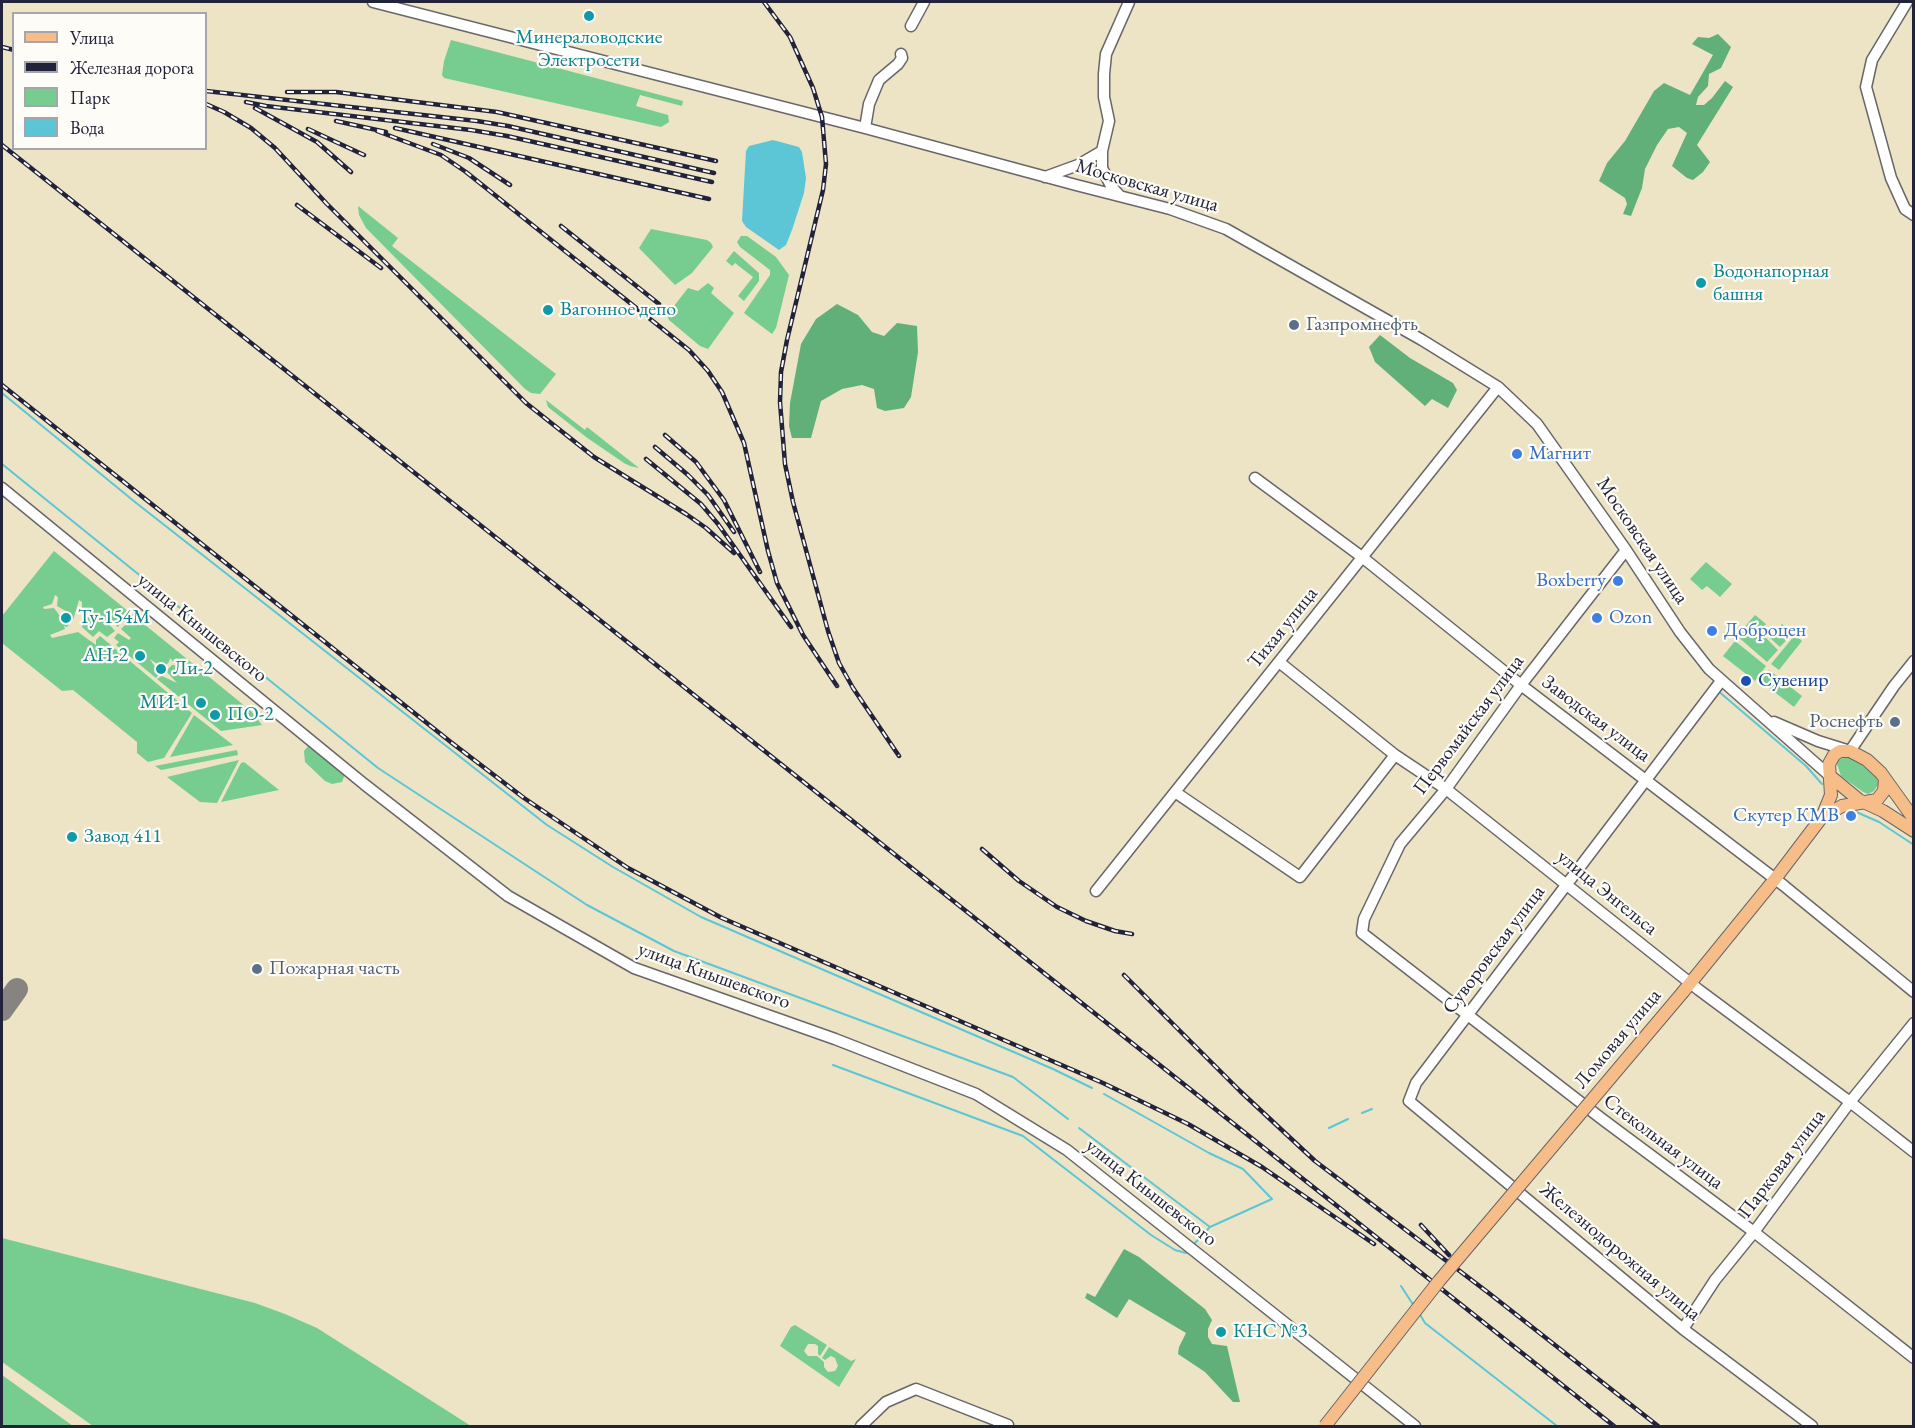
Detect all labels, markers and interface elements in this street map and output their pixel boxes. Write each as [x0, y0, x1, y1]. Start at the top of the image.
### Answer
marker: Минераловодские Электросети [582, 9, 596, 23]
legend [12, 12, 207, 150]
text: Улица [70, 26, 114, 49]
place label: Минераловодские Электросети [515, 26, 663, 73]
text: Железная дорога [70, 56, 194, 79]
text: Парк [70, 86, 110, 109]
text: Вода [70, 116, 104, 139]
street label: Московская улица [1073, 154, 1221, 218]
place label: Водонапорная башня [1713, 260, 1829, 307]
marker: Водонапорная башня [1694, 276, 1708, 290]
place label: Вагонное депо [560, 298, 676, 322]
marker: Вагонное депо [541, 303, 555, 317]
place label: Газпромнефть [1306, 313, 1418, 337]
marker: Газпромнефть [1287, 318, 1301, 332]
place label: Магнит [1529, 442, 1591, 466]
marker: Магнит [1510, 447, 1524, 461]
street label: Московская улица [1591, 473, 1693, 609]
street label: улица Кнышевского [132, 568, 272, 688]
place label: Boxberry [1536, 569, 1606, 593]
marker: Boxberry [1611, 574, 1625, 588]
street label: Тихая улица [1243, 582, 1323, 674]
place label: Ту-154М [78, 606, 150, 630]
place label: Ozon [1609, 606, 1652, 630]
marker: Ту-154М [59, 611, 73, 625]
marker: Ozon [1590, 611, 1604, 625]
place label: Доброцен [1724, 619, 1806, 643]
marker: Доброцен [1705, 624, 1719, 638]
place label: АН-2 [83, 644, 128, 668]
marker: АН-2 [133, 649, 147, 663]
street label: Первомайская улица [1409, 650, 1529, 800]
place label: Ли-2 [173, 657, 213, 681]
marker: Ли-2 [154, 662, 168, 676]
place label: Сувенир [1758, 669, 1829, 693]
street label: Заводская улица [1537, 670, 1655, 768]
marker: Сувенир [1739, 674, 1753, 688]
place label: МИ-1 [140, 691, 189, 715]
marker: МИ-1 [194, 696, 208, 710]
place label: ПО-2 [227, 703, 274, 727]
marker: ПО-2 [208, 708, 222, 722]
place label: Роснефть [1809, 710, 1883, 734]
marker: Роснефть [1888, 715, 1902, 729]
place label: Скутер КМВ [1733, 804, 1839, 828]
marker: Скутер КМВ [1844, 809, 1858, 823]
place label: Завод 411 [84, 825, 162, 849]
marker: Завод 411 [65, 830, 79, 844]
street label: улица Энгельса [1552, 845, 1662, 941]
street label: Суворовская улица [1438, 881, 1550, 1019]
street label: улица Кнышевского [634, 937, 794, 1015]
place label: Пожарная часть [269, 957, 400, 981]
marker: Пожарная часть [250, 962, 264, 976]
street label: Ломовая улица [1569, 984, 1667, 1094]
street label: Стекольная улица [1598, 1089, 1728, 1195]
street label: Парковая улица [1733, 1105, 1831, 1223]
street label: улица Кнышевского [1080, 1134, 1222, 1252]
street label: Железнодорожная улица [1535, 1178, 1705, 1326]
place label: КНС №3 [1233, 1320, 1308, 1344]
marker: КНС №3 [1214, 1325, 1228, 1339]

